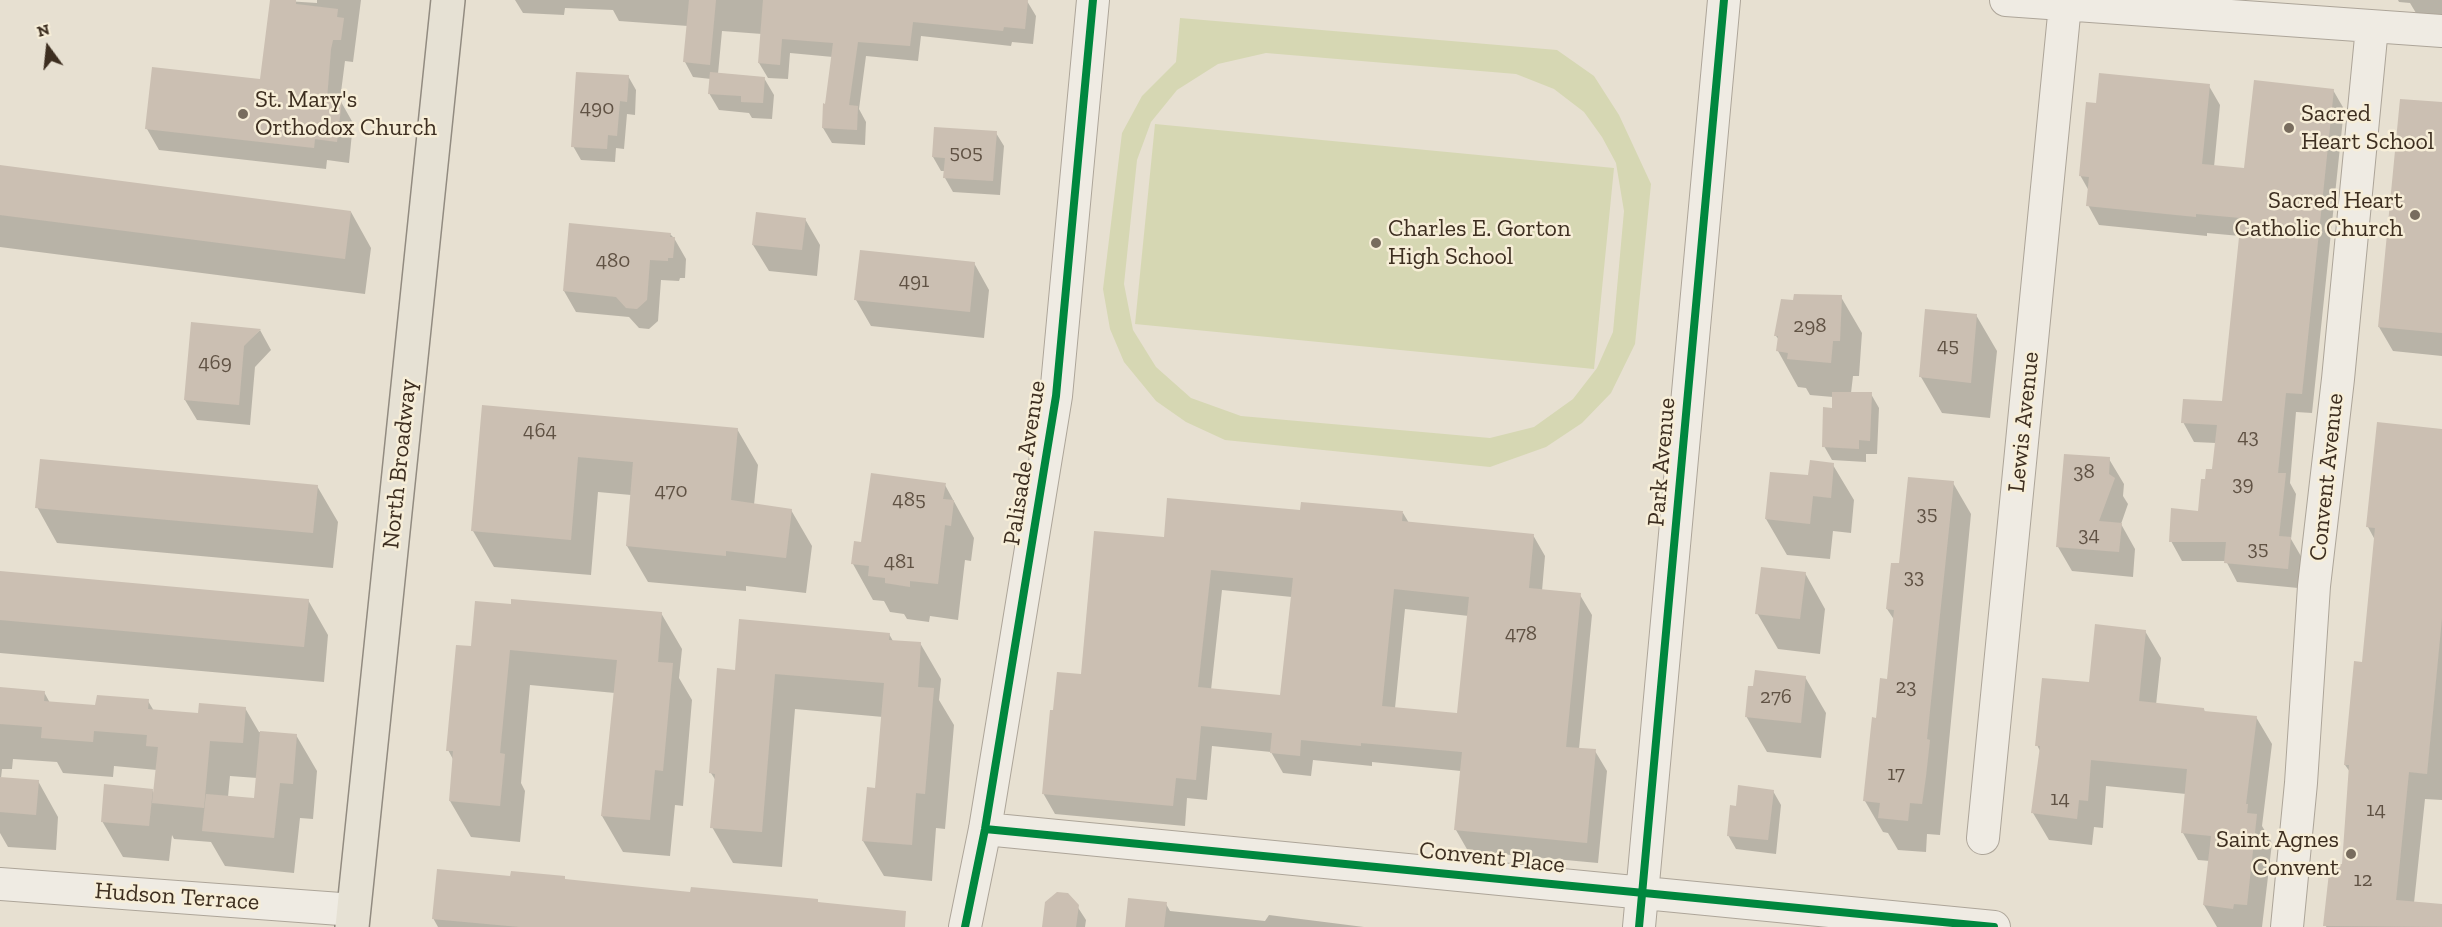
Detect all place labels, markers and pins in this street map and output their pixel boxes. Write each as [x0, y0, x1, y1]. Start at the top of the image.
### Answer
place label: St. Mary's Orthodox Church [255, 86, 437, 142]
place label: Sacred Heart School [2301, 100, 2434, 156]
marker: St. Mary's Orthodox Church [236, 107, 250, 121]
marker: Sacred Heart School [2282, 121, 2296, 135]
place label: Sacred Heart Catholic Church [2235, 187, 2403, 243]
marker: Sacred Heart Catholic Church [2408, 208, 2422, 222]
place label: Charles E. Gorton High School [1388, 215, 1571, 271]
marker: Charles E. Gorton High School [1369, 236, 1383, 250]
place label: Saint Agnes Convent [2216, 826, 2339, 882]
marker: Saint Agnes Convent [2344, 847, 2358, 861]

